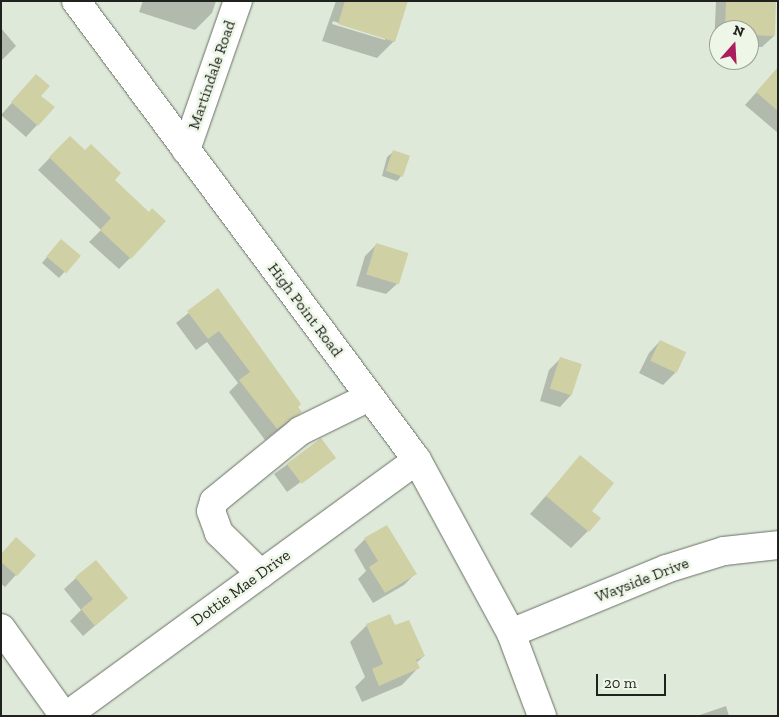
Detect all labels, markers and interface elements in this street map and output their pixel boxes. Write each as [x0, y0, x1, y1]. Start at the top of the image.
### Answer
street label: Martindale Road [184, 18, 240, 132]
north arrow [709, 20, 759, 70]
text: N [731, 22, 747, 41]
street label: High Point Road [263, 259, 347, 361]
street label: Dottie Mae Drive [188, 546, 294, 630]
street label: Wayside Drive [592, 553, 692, 607]
scale bar [599, 664, 669, 696]
text: 20 m [604, 674, 637, 692]

